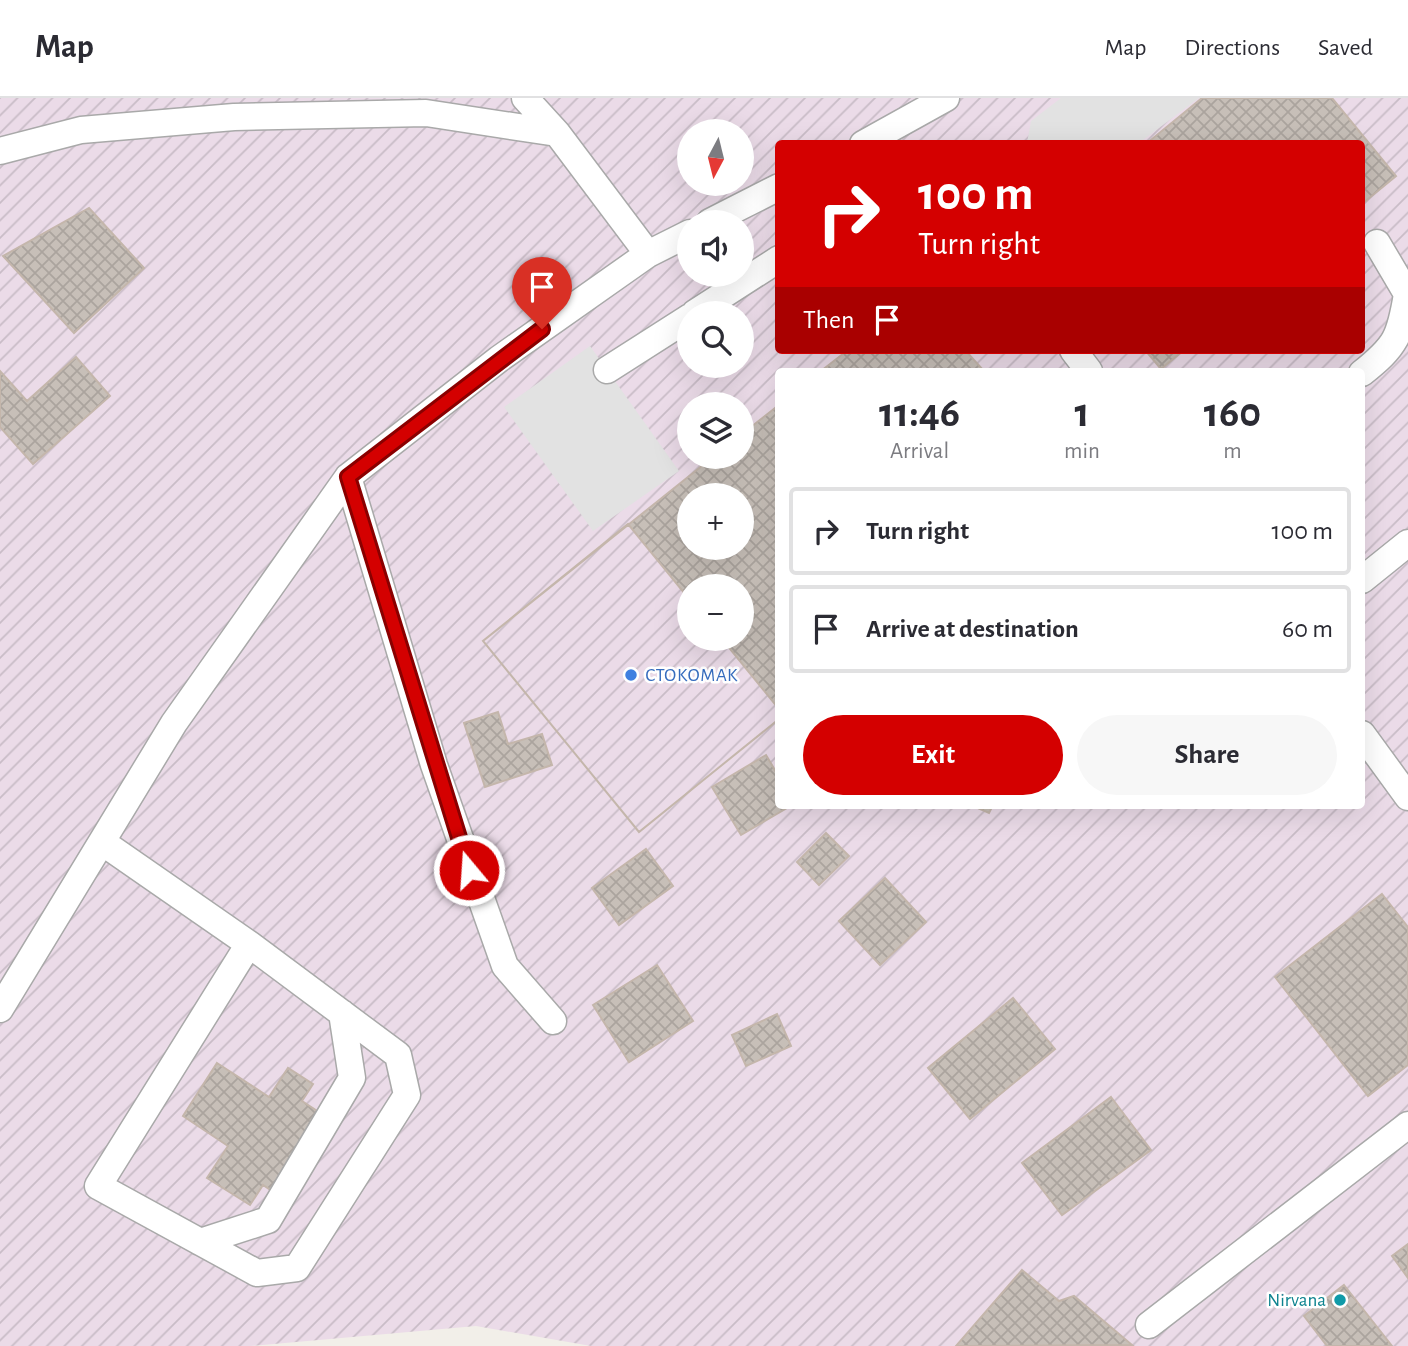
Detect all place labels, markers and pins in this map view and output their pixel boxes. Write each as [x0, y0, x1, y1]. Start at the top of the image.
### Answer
pin [512, 257, 572, 329]
place label: СТОКОМАК [645, 666, 738, 685]
marker: СТОКОМАК [623, 667, 639, 683]
place label: Nirvana [1267, 1291, 1326, 1310]
marker: Nirvana [1332, 1292, 1348, 1308]

